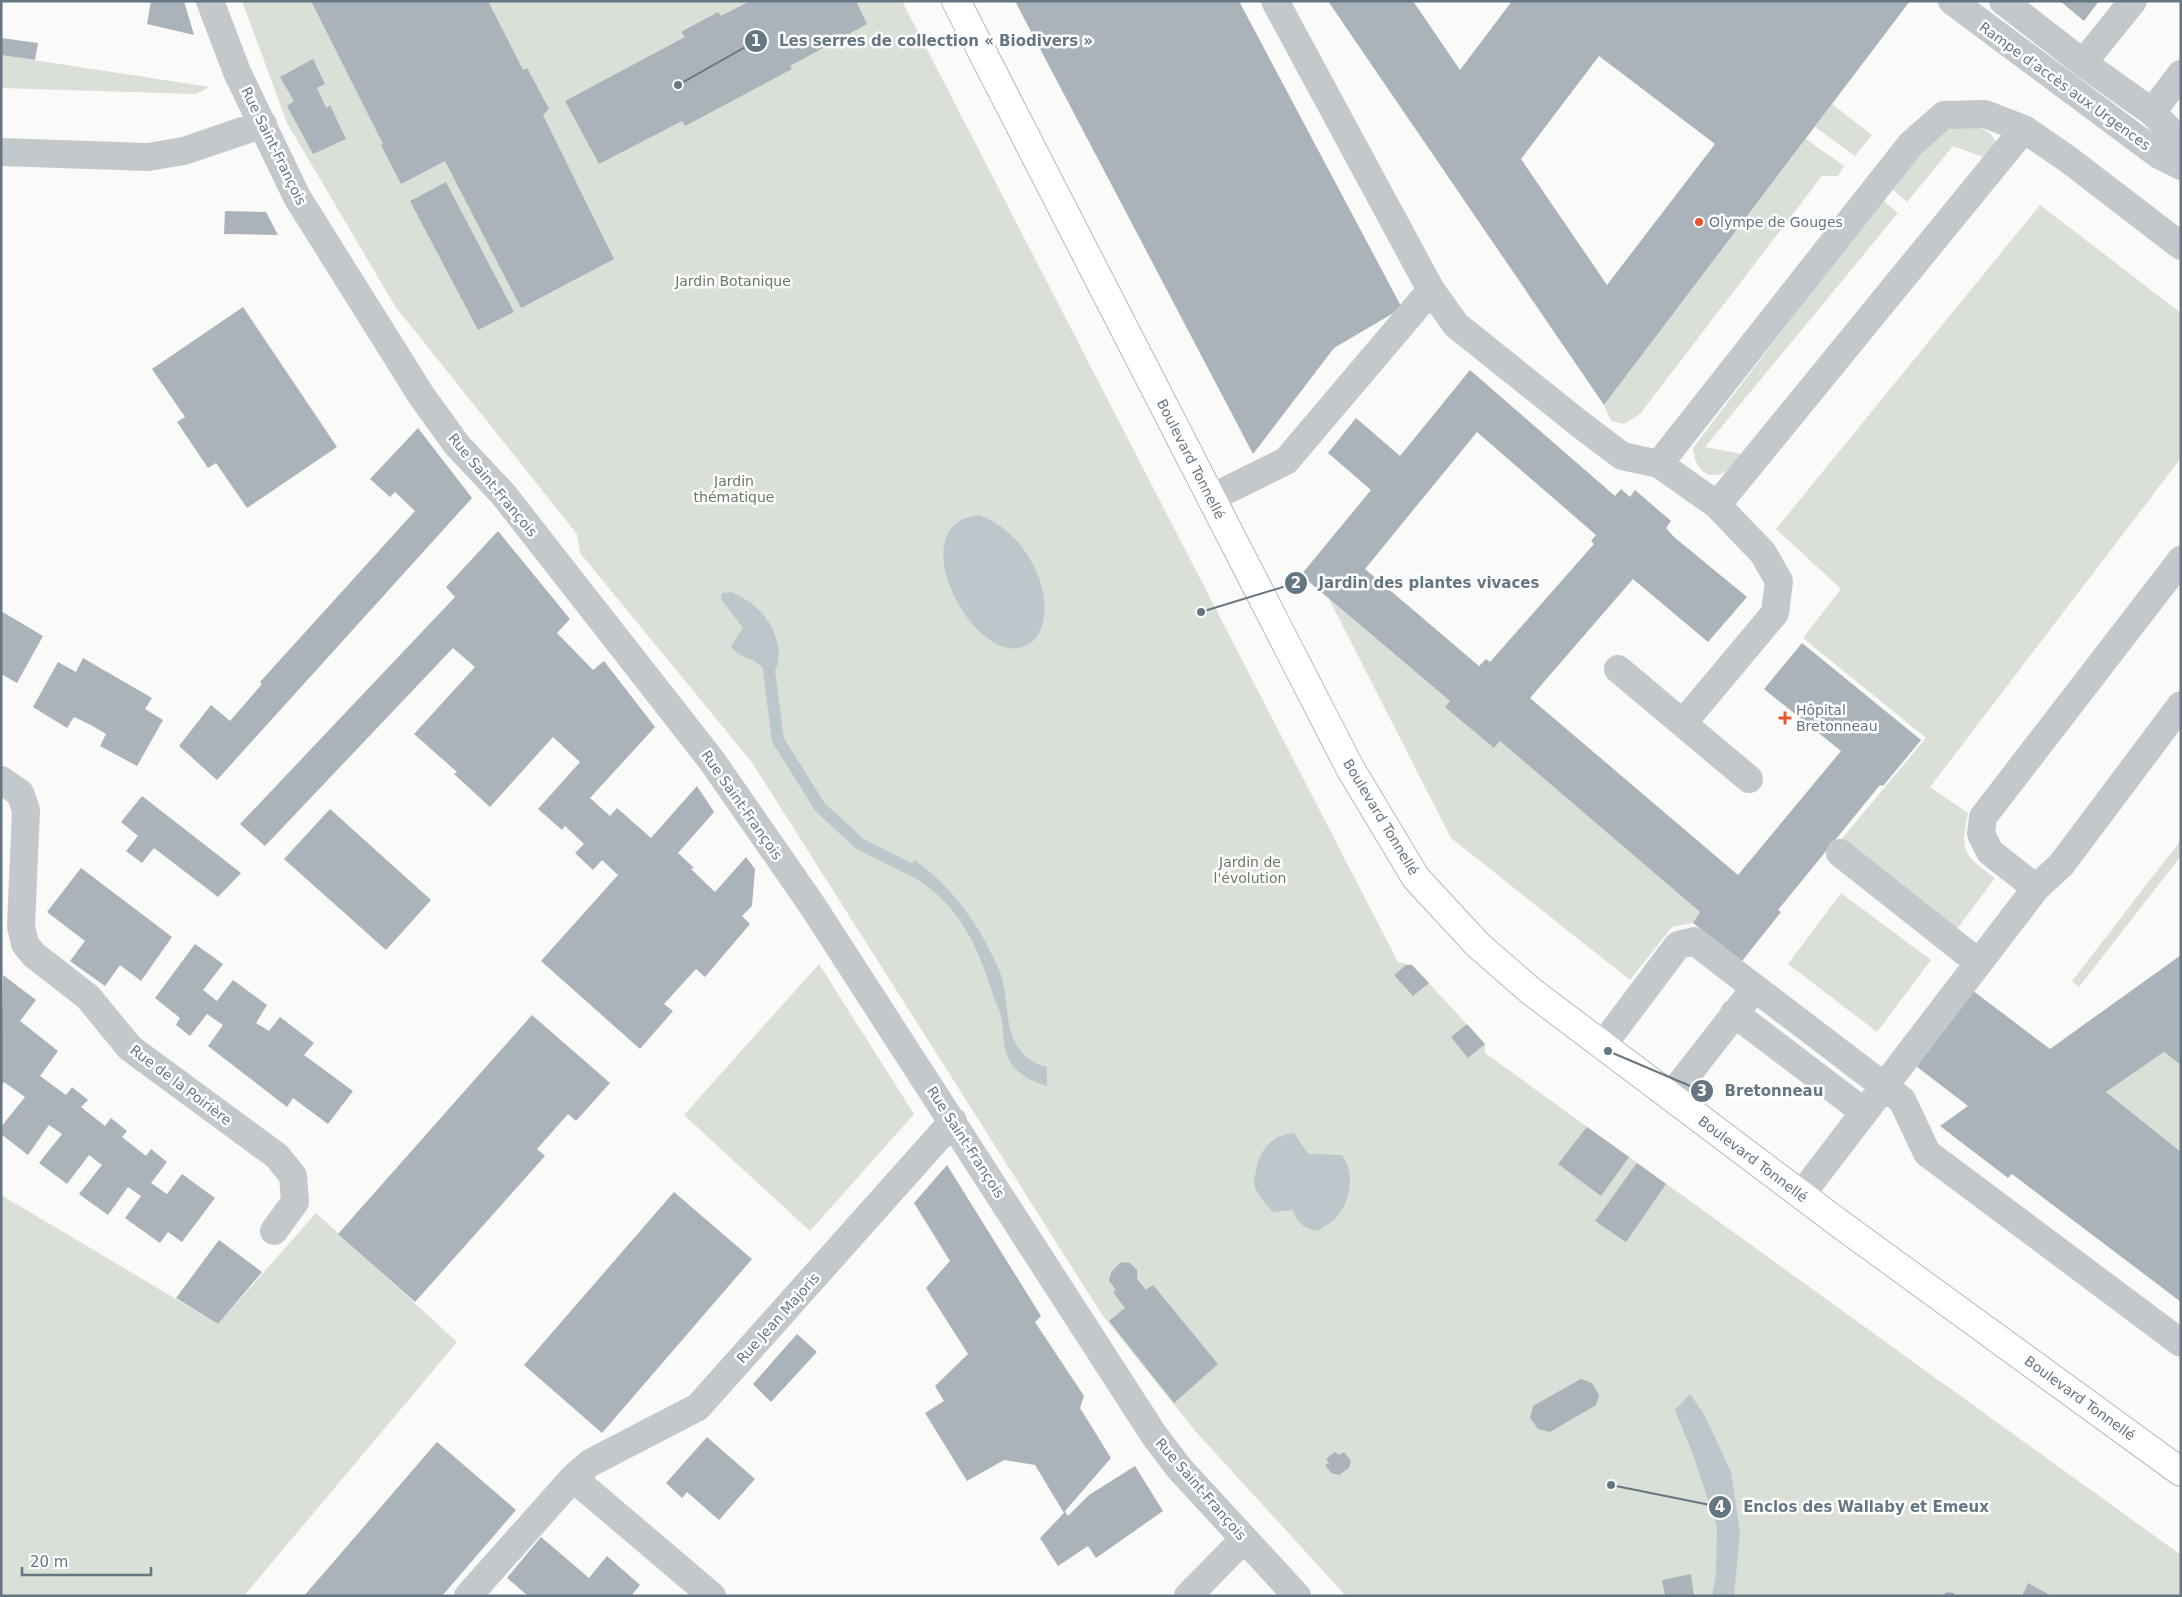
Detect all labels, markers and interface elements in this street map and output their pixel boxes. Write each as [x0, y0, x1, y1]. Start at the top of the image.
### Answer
street label: Rampe d’accès aux Urgences [1976, 19, 2154, 153]
callout: Les serres de collection « Biodivers » [743, 26, 1103, 56]
text: 1 [751, 32, 761, 50]
text: Les serres de collection « Biodivers » [779, 32, 1093, 50]
street label: Rue Saint-François [238, 84, 310, 208]
place label: Olympe de Gouges [1709, 214, 1843, 230]
marker: Olympe de Gouges [1693, 216, 1705, 228]
park label: Jardin Botanique [674, 273, 791, 289]
street label: Boulevard Tonnellé [1154, 396, 1228, 522]
street label: Rue Saint-François [445, 430, 541, 540]
park label: Jardin thématique [694, 473, 774, 505]
callout: Jardin des plantes vivaces [1284, 568, 1550, 598]
text: 2 [1291, 574, 1301, 592]
text: Jardin des plantes vivaces [1318, 574, 1540, 592]
place label: Hôpital Bretonneau [1796, 702, 1878, 734]
marker: Hôpital Bretonneau [1778, 711, 1792, 725]
street label: Rue Saint-François [698, 747, 786, 863]
street label: Boulevard Tonnellé [1340, 756, 1422, 878]
park label: Jardin de l'évolution [1214, 854, 1286, 886]
street label: Rue de la Poirière [127, 1042, 235, 1128]
callout: Bretonneau [1689, 1076, 1833, 1106]
text: 3 [1697, 1082, 1707, 1100]
text: Bretonneau [1725, 1082, 1823, 1100]
street label: Rue Saint-François [924, 1083, 1008, 1201]
street label: Boulevard Tonnellé [1695, 1113, 1811, 1205]
street label: Rue Jean Majoris [733, 1270, 823, 1366]
street label: Boulevard Tonnellé [2022, 1353, 2138, 1443]
street label: Rue Saint-François [1152, 1435, 1250, 1543]
callout: Enclos des Wallaby et Emeux [1708, 1492, 1998, 1522]
text: 4 [1715, 1498, 1725, 1516]
text: Enclos des Wallaby et Emeux [1743, 1498, 1989, 1516]
scale bar [22, 1544, 151, 1576]
text: 20 m [30, 1553, 68, 1571]

